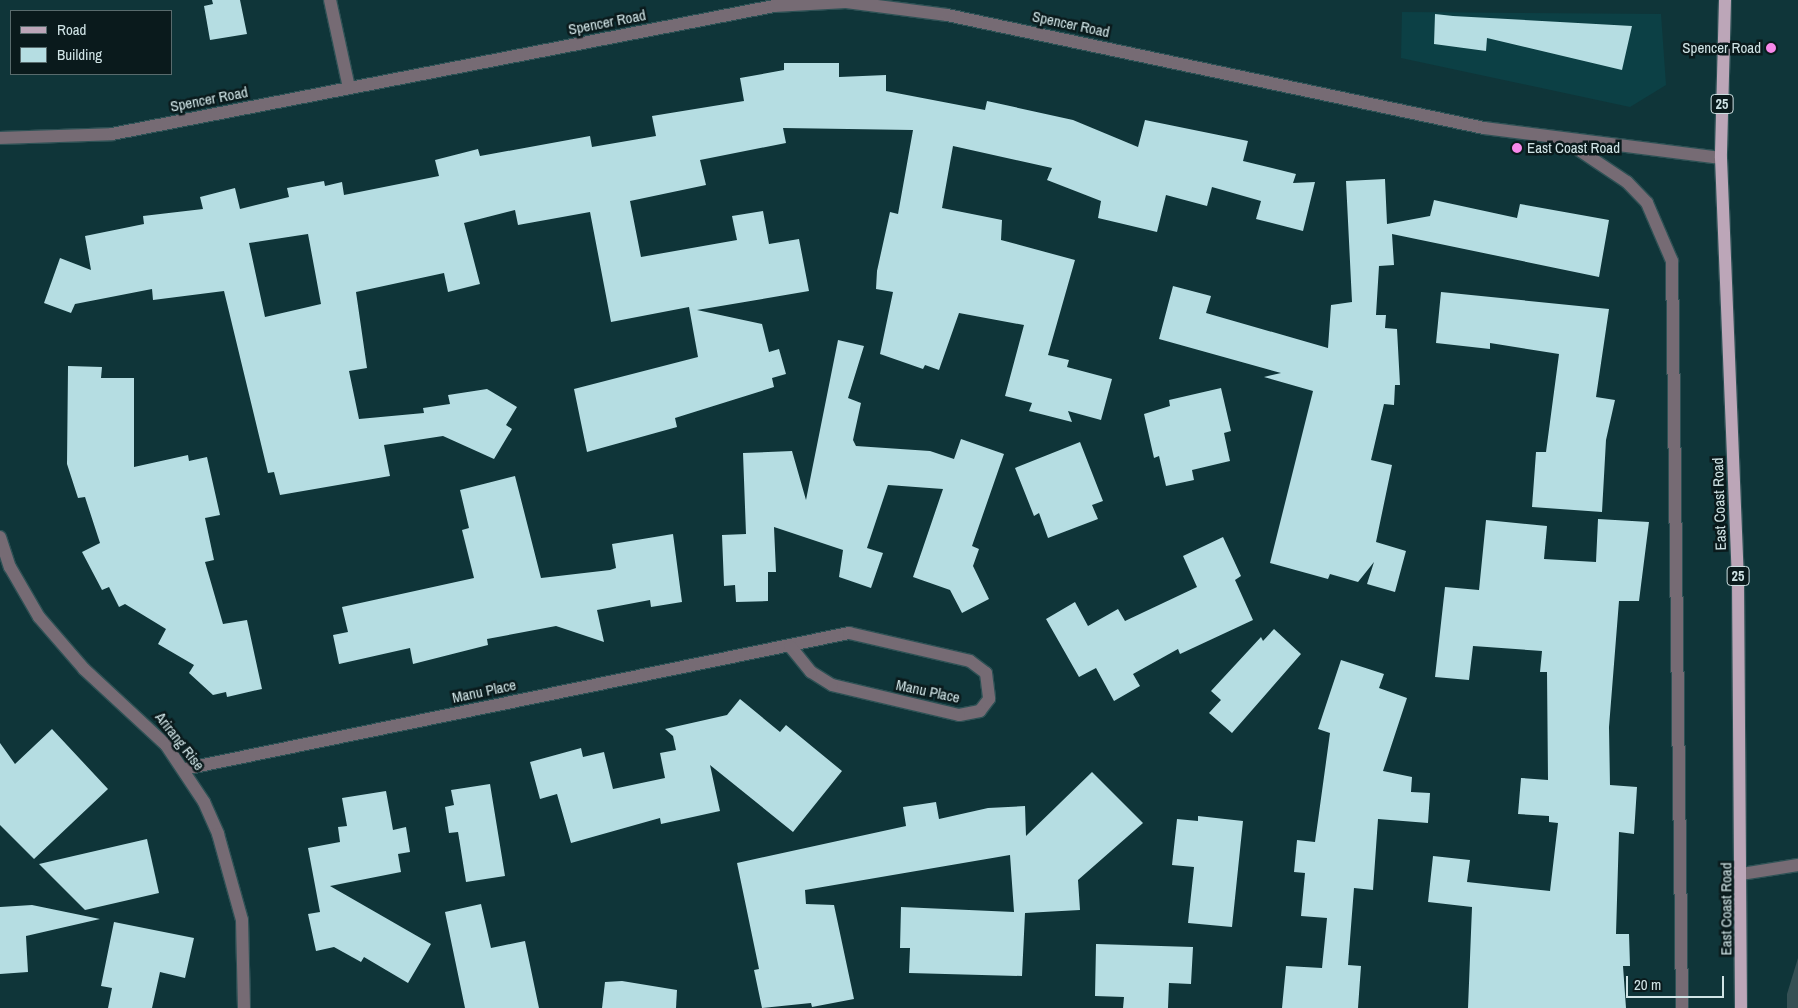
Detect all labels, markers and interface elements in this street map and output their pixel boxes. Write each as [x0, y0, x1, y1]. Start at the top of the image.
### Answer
street label: Spencer Road [567, 6, 647, 38]
street label: Spencer Road [1031, 7, 1111, 41]
legend [10, 10, 172, 75]
text: Road [57, 19, 86, 40]
place label: Spencer Road [1682, 39, 1761, 57]
marker: Spencer Road [1765, 42, 1777, 54]
text: Building [57, 44, 102, 65]
street label: Spencer Road [169, 83, 249, 115]
road number: 25 [1710, 92, 1734, 116]
place label: East Coast Road [1527, 139, 1620, 157]
marker: East Coast Road [1511, 142, 1523, 154]
street label: East Coast Road [1708, 457, 1730, 551]
road number: 25 [1726, 564, 1750, 588]
street label: Manu Place [450, 675, 518, 707]
street label: Manu Place [894, 675, 962, 707]
street label: Arirang Rise [152, 708, 208, 774]
street label: East Coast Road [1717, 863, 1735, 955]
scale bar [1628, 966, 1726, 998]
text: 20 m [1634, 974, 1661, 995]

